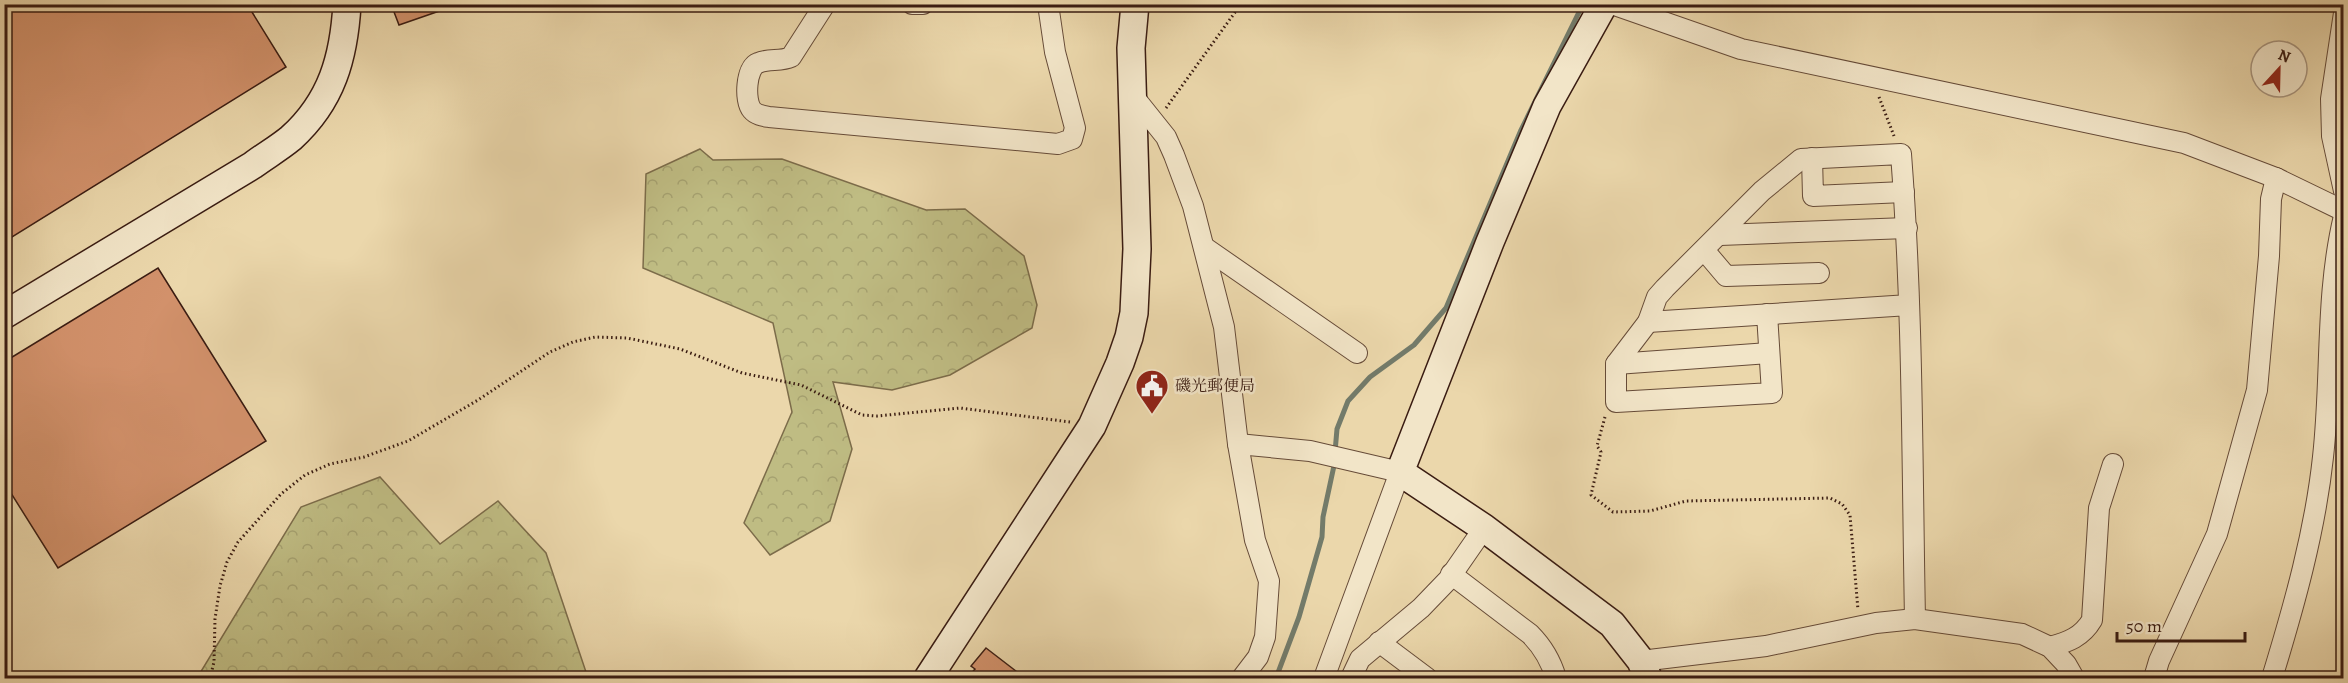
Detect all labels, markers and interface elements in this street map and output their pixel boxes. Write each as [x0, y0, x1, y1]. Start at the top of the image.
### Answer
north arrow [2249, 39, 2309, 99]
text: N [2275, 44, 2294, 69]
public building icon: 磯光郵便局 [1134, 368, 1170, 415]
place label: 磯光郵便局 [1175, 375, 1255, 397]
scale bar [2117, 605, 2244, 643]
text: 50 m [2126, 614, 2162, 638]

